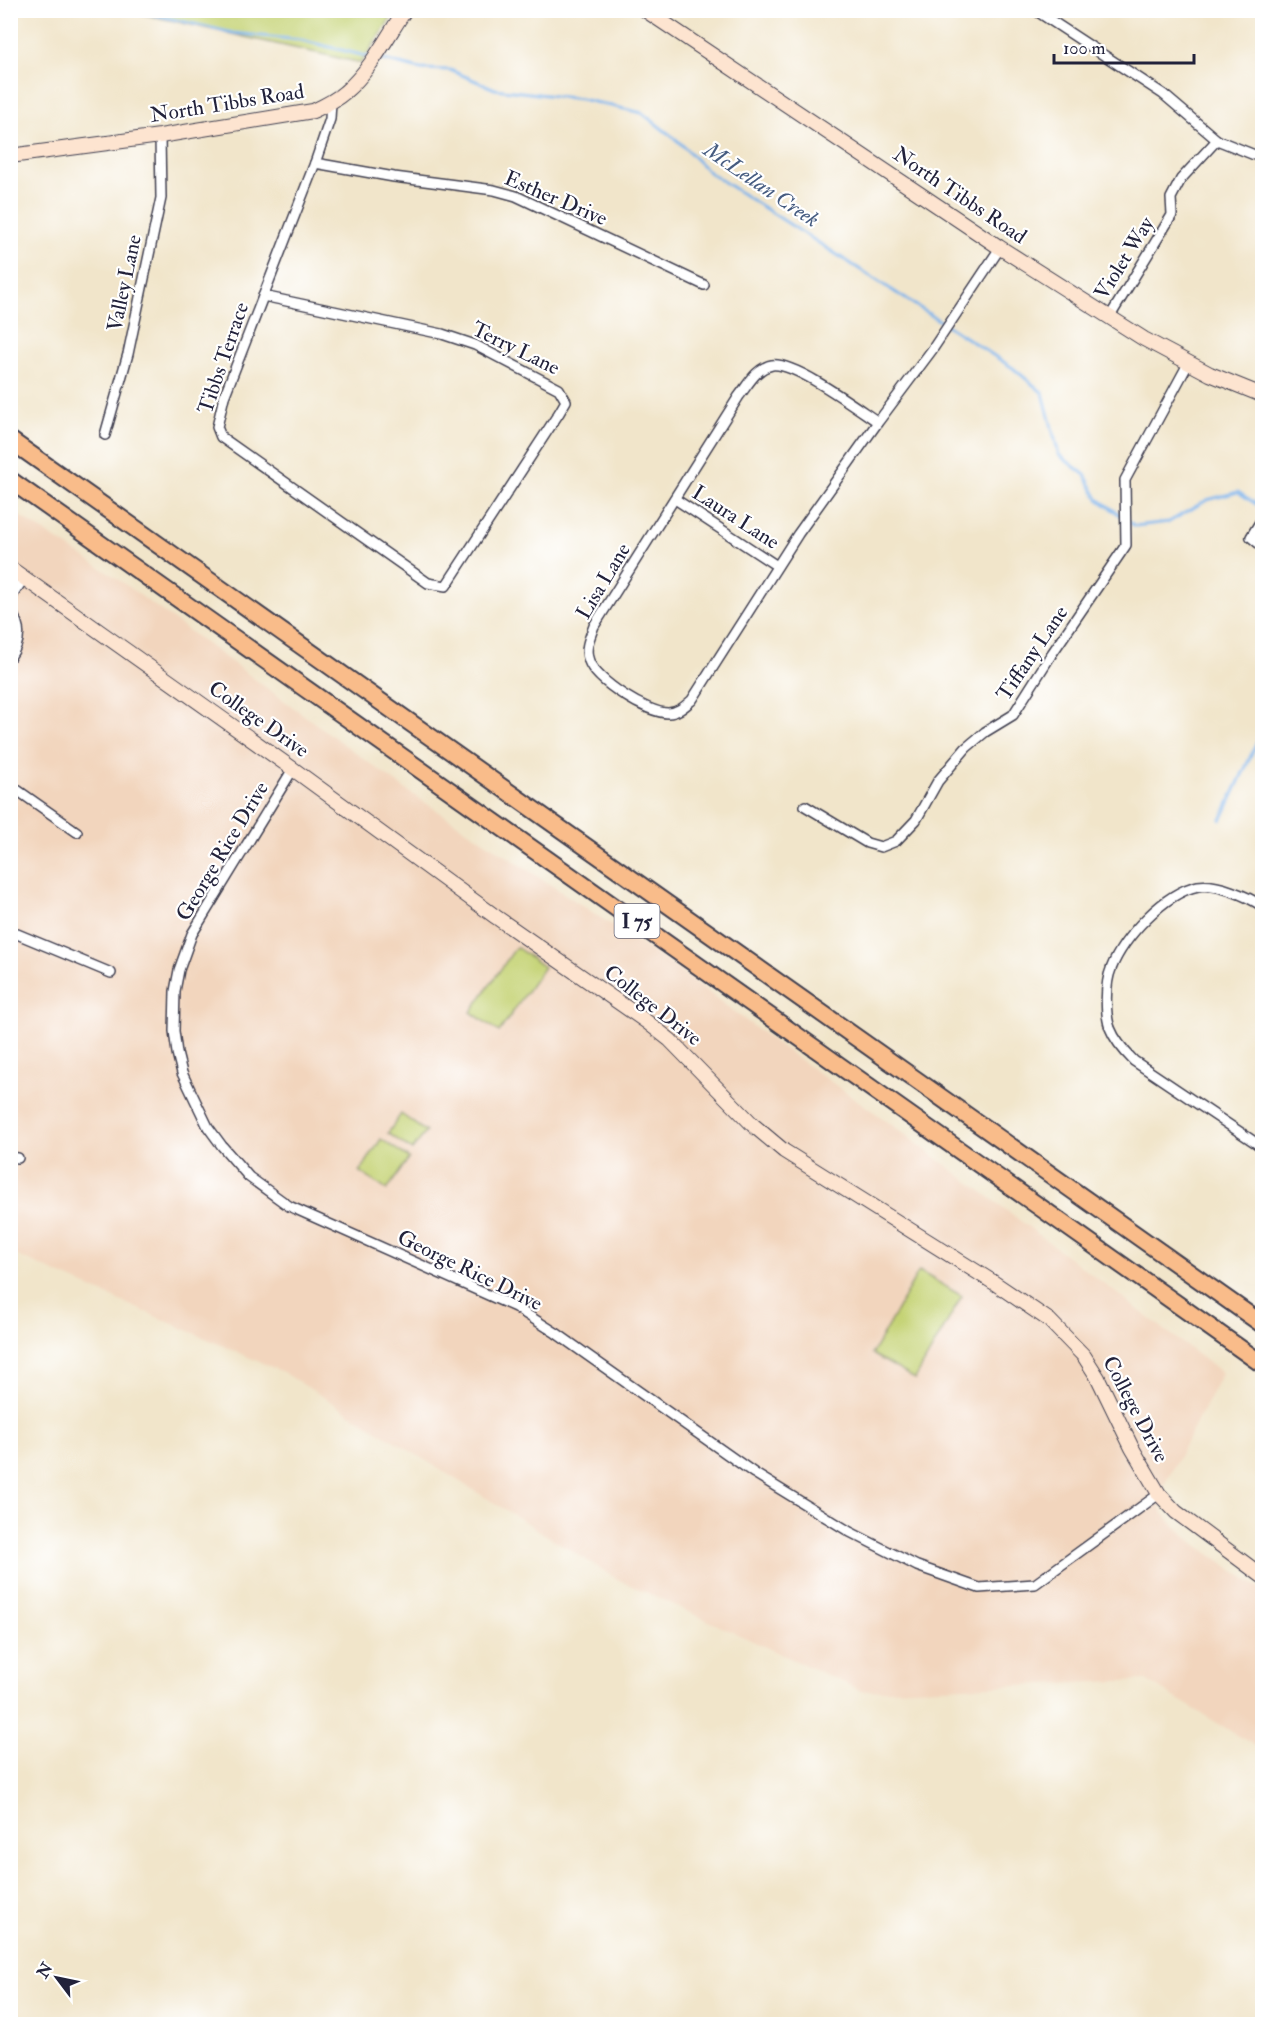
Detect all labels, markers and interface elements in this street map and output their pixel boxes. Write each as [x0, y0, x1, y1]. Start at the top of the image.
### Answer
scale bar [1054, 27, 1194, 65]
text: 100 m [1063, 37, 1106, 60]
street label: North Tibbs Road [148, 78, 307, 129]
water label: McLellan Creek [697, 135, 825, 234]
street label: North Tibbs Road [888, 141, 1032, 250]
street label: Esther Drive [500, 165, 612, 232]
street label: Violet Way [1088, 211, 1161, 305]
street label: Valley Lane [101, 232, 148, 334]
street label: Tibbs Terrace [192, 299, 255, 418]
street label: Terry Lane [467, 316, 564, 381]
street label: Laura Lane [687, 479, 785, 556]
street label: Lisa Lane [570, 538, 637, 624]
street label: Tiffany Lane [991, 600, 1074, 706]
street label: College Drive [203, 675, 314, 764]
street label: George Rice Drive [170, 776, 275, 926]
road number: I 75 [614, 904, 660, 938]
street label: College Drive [598, 959, 707, 1052]
street label: George Rice Drive [393, 1224, 547, 1317]
street label: College Drive [1096, 1351, 1175, 1467]
north arrow [27, 1948, 87, 2008]
text: N [32, 1959, 58, 1983]

